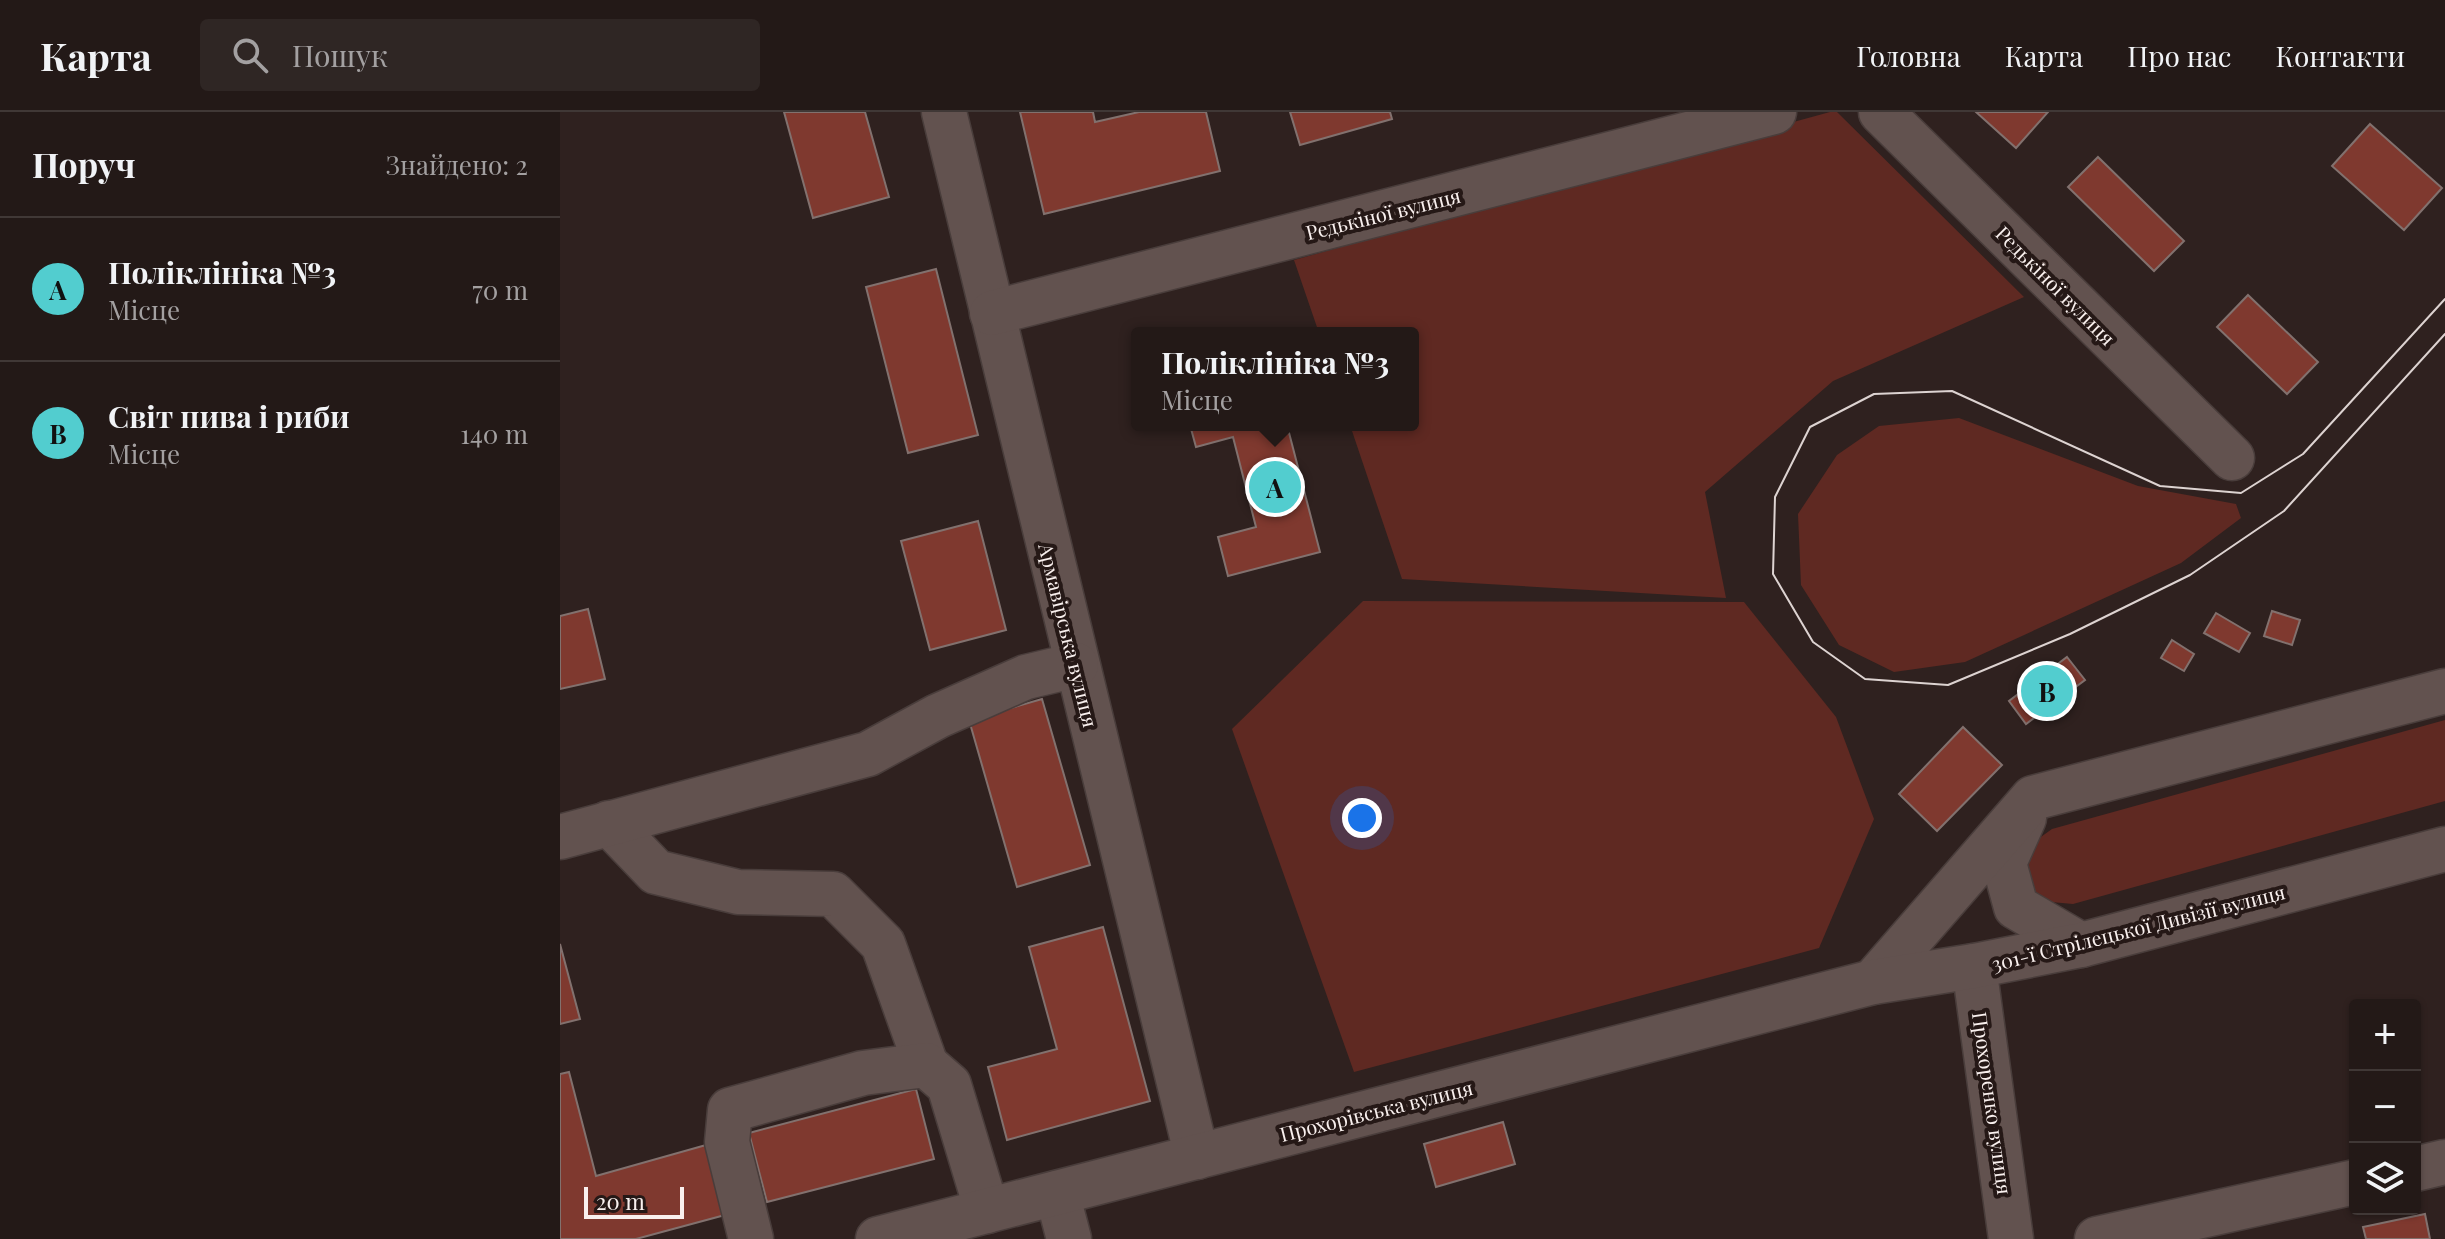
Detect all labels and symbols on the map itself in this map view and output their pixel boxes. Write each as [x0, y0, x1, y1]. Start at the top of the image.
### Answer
street label: Редькіної вулиця [1303, 181, 1463, 245]
street label: Редькіної вулиця [1990, 219, 2122, 351]
pin: A [1249, 457, 1301, 517]
street label: Армавірська вулиця [1033, 539, 1105, 730]
pin: B [2021, 661, 2073, 721]
your location [1342, 798, 1382, 838]
street label: 301-ї Стрілецької Дивізії вулиця [1988, 877, 2288, 977]
street label: Прохоренко вулиця [1967, 1010, 2019, 1196]
street label: Прохорівська вулиця [1277, 1073, 1476, 1147]
scale bar [584, 1183, 684, 1219]

